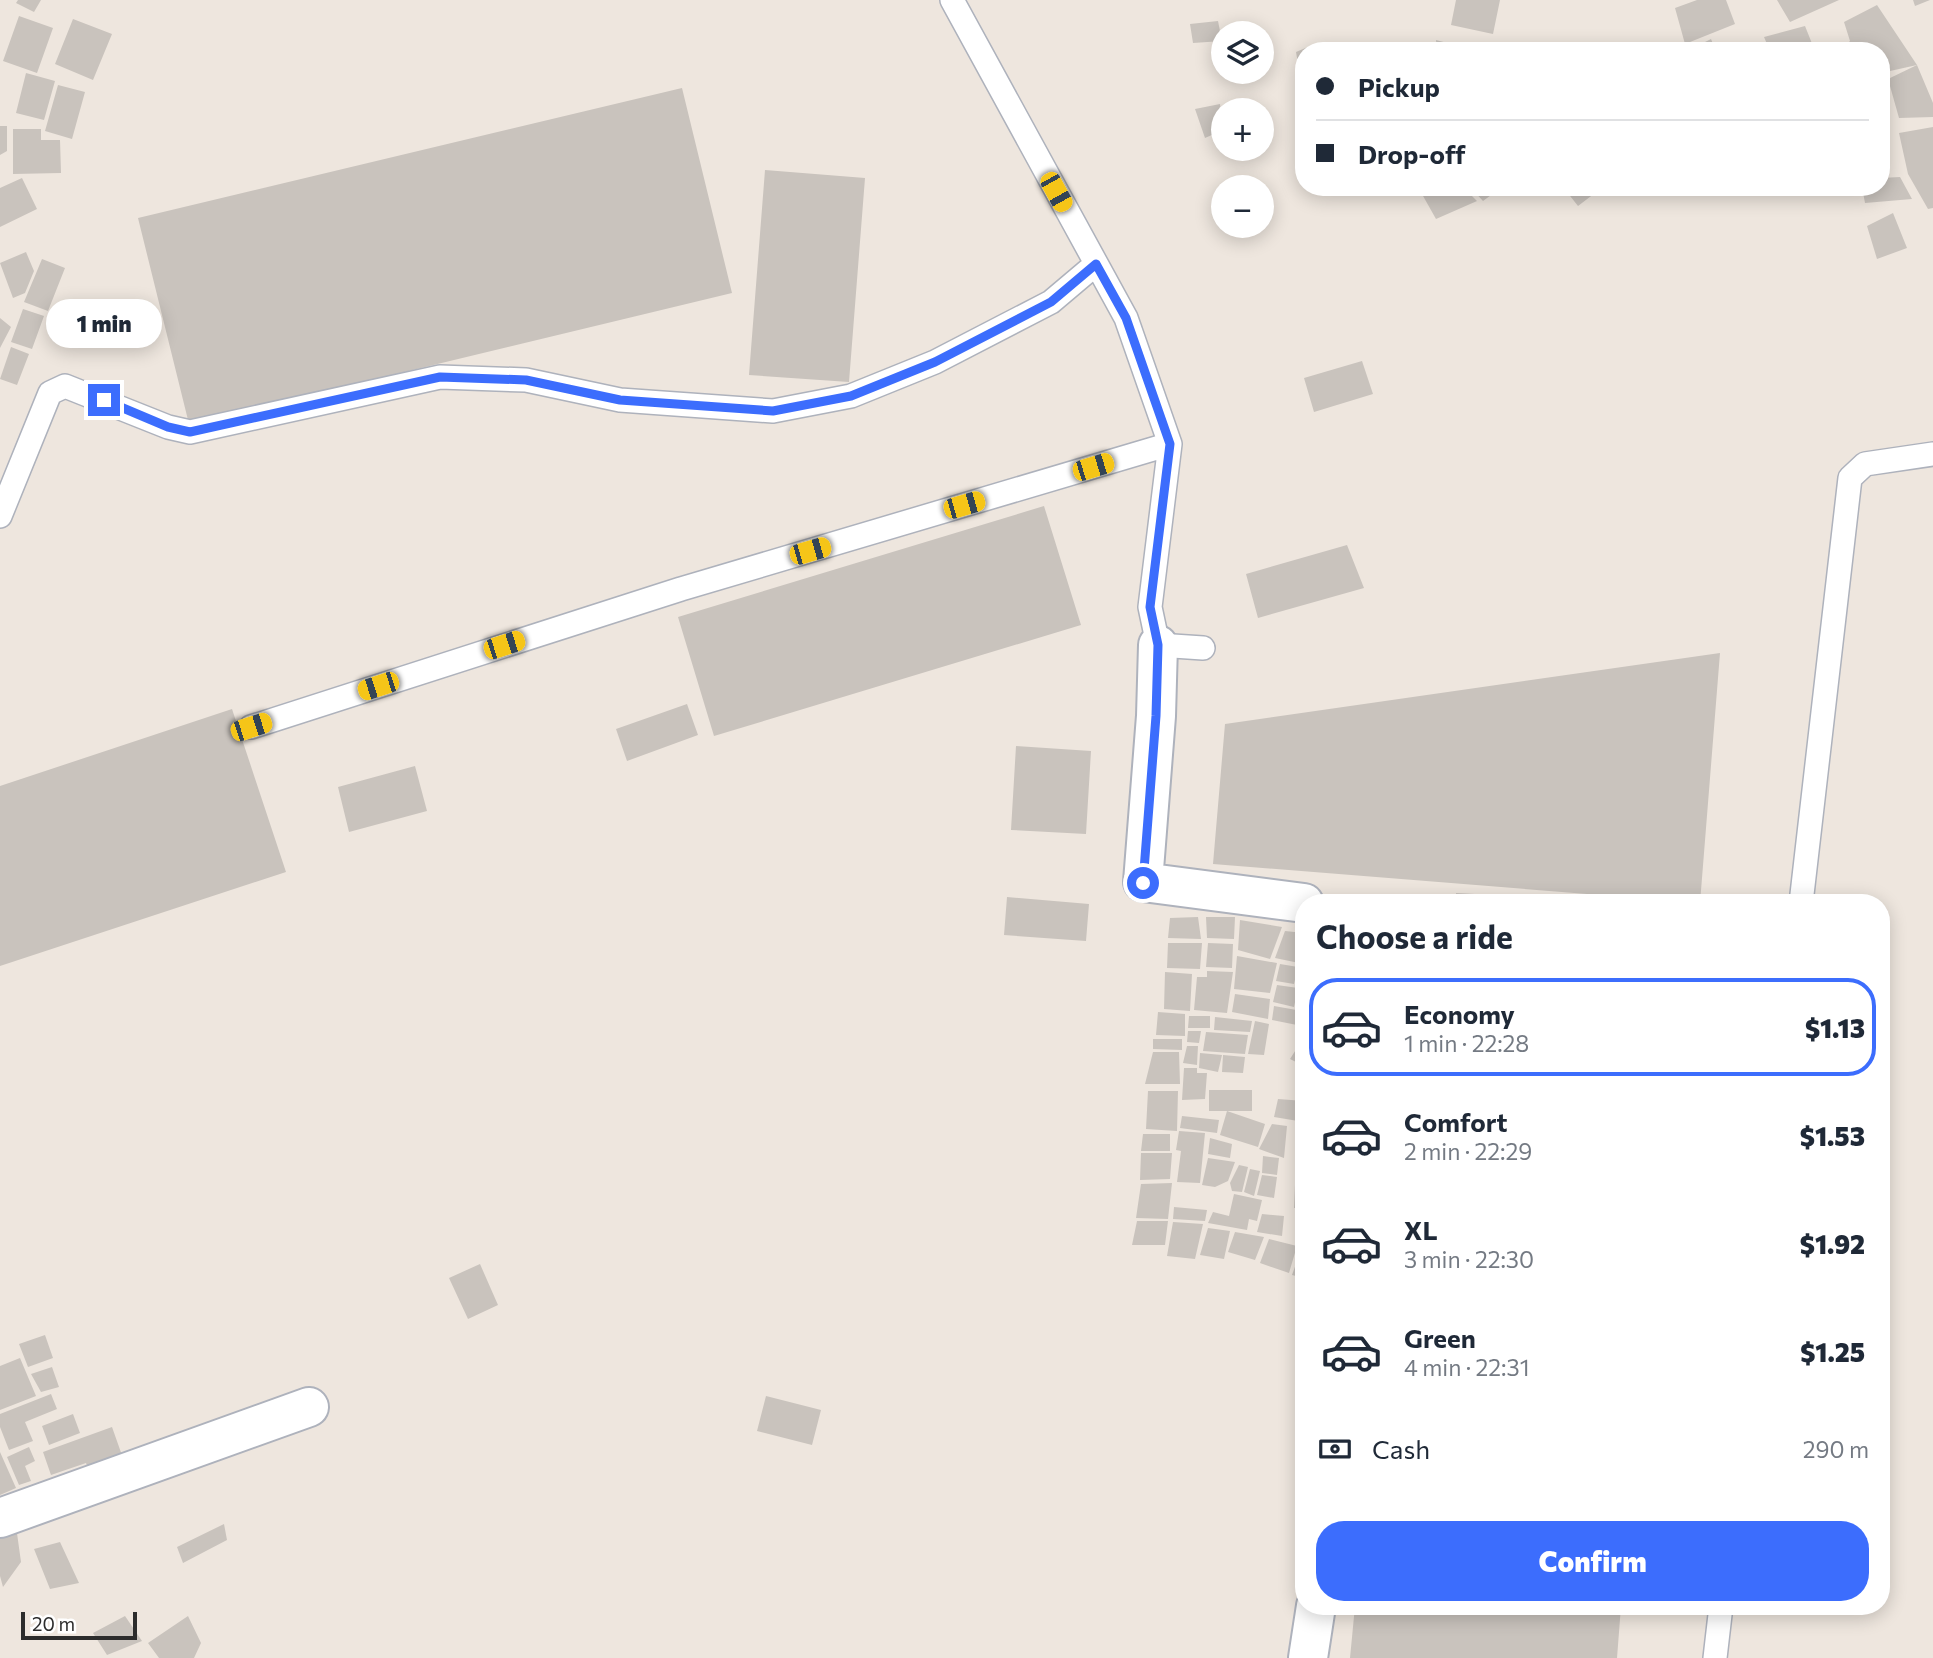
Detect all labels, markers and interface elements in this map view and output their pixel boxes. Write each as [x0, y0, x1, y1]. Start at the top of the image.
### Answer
map controls [1211, 21, 1274, 238]
button: layers [1211, 21, 1274, 84]
text: Pickup [1358, 71, 1440, 102]
button: + [1211, 98, 1274, 161]
text: Drop-off [1358, 138, 1465, 169]
car [1037, 169, 1076, 215]
button: − [1211, 175, 1274, 238]
callout: 1 min [46, 298, 162, 348]
text: 1 min [76, 309, 132, 337]
route end [88, 384, 120, 416]
car [1070, 451, 1117, 483]
car [941, 489, 988, 521]
car [787, 535, 834, 567]
car [481, 629, 528, 661]
car [355, 670, 402, 702]
car [228, 711, 275, 743]
route start [1127, 867, 1159, 899]
text: Choose a ride [1316, 916, 1513, 956]
icon: car [1320, 996, 1383, 1059]
text: Economy [1404, 998, 1515, 1029]
text: $1.13 [1805, 1012, 1865, 1043]
text: 1 min · 22:28 [1404, 1029, 1529, 1057]
icon: car [1320, 1104, 1383, 1167]
text: Comfort [1404, 1106, 1507, 1137]
text: $1.53 [1800, 1120, 1865, 1151]
text: 2 min · 22:29 [1404, 1137, 1532, 1165]
icon: car [1320, 1212, 1383, 1275]
text: XL [1404, 1214, 1438, 1245]
text: $1.92 [1800, 1228, 1865, 1259]
text: 3 min · 22:30 [1404, 1245, 1534, 1273]
icon: car [1320, 1320, 1383, 1383]
text: Green [1404, 1322, 1476, 1353]
text: $1.25 [1800, 1336, 1865, 1367]
text: 4 min · 22:31 [1404, 1353, 1530, 1381]
icon: cash [1316, 1430, 1354, 1468]
text: Cash [1372, 1433, 1430, 1464]
text: 290 m [1803, 1435, 1869, 1463]
button: Confirm [1316, 1521, 1869, 1601]
scale bar [21, 1609, 136, 1641]
text: 20 m [32, 1612, 75, 1635]

